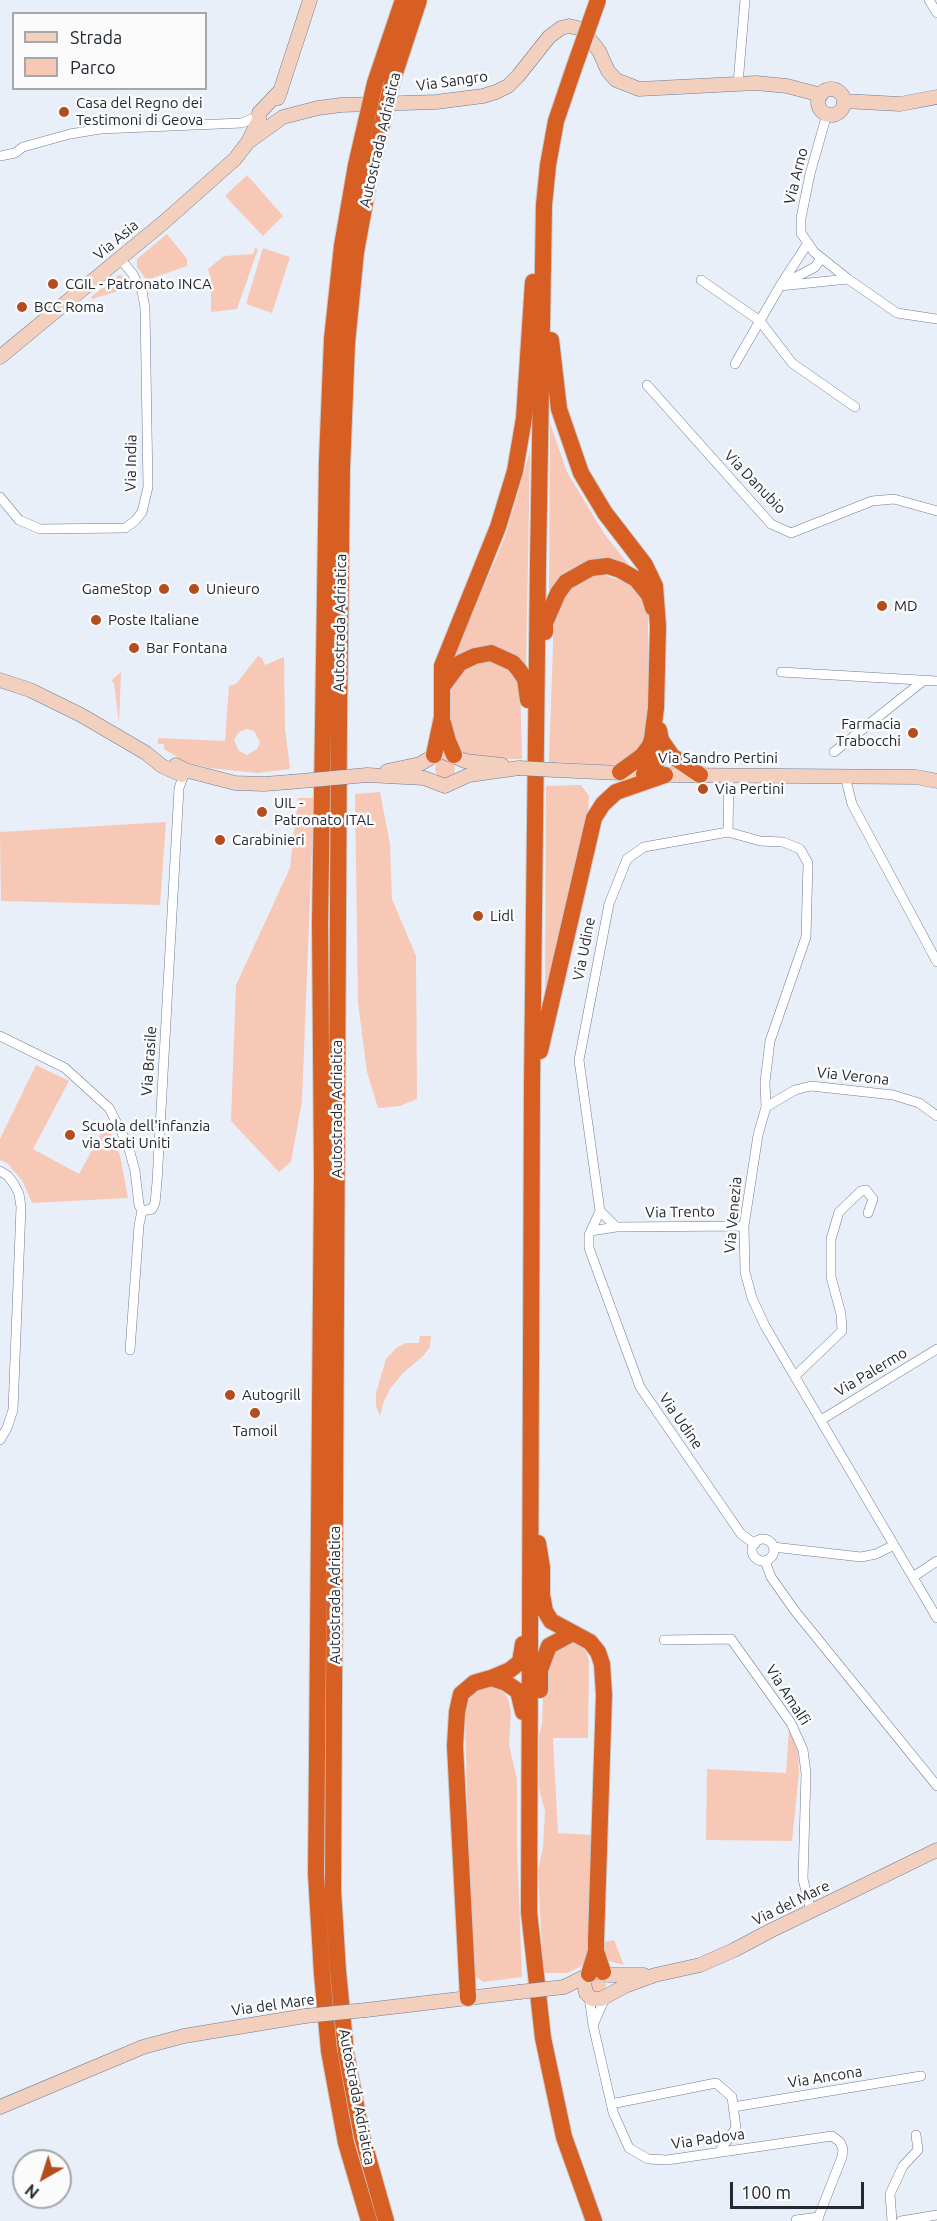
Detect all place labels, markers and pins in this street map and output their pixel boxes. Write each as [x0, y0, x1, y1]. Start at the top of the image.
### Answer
place label: Casa del Regno dei Testimoni di Geova [76, 94, 203, 129]
marker: Casa del Regno dei Testimoni di Geova [57, 105, 71, 119]
place label: CGIL - Patronato INCA [65, 275, 212, 293]
marker: CGIL - Patronato INCA [46, 277, 60, 291]
place label: BCC Roma [34, 298, 104, 316]
marker: BCC Roma [15, 300, 29, 314]
place label: GameStop [82, 580, 152, 598]
place label: Unieuro [206, 580, 260, 598]
marker: GameStop [157, 582, 171, 596]
marker: Unieuro [187, 582, 201, 596]
place label: MD [894, 597, 918, 615]
marker: MD [875, 599, 889, 613]
place label: Poste Italiane [108, 611, 199, 629]
marker: Poste Italiane [89, 613, 103, 627]
place label: Bar Fontana [146, 639, 227, 657]
marker: Bar Fontana [127, 641, 141, 655]
place label: Farmacia Trabocchi [836, 715, 901, 750]
marker: Farmacia Trabocchi [906, 726, 920, 740]
place label: Via Pertini [715, 780, 784, 798]
marker: Via Pertini [696, 782, 710, 796]
place label: UIL - Patronato ITAL [274, 794, 374, 829]
marker: UIL - Patronato ITAL [255, 805, 269, 819]
place label: Carabinieri [232, 831, 305, 849]
marker: Carabinieri [213, 833, 227, 847]
place label: Lidl [490, 907, 514, 925]
marker: Lidl [471, 909, 485, 923]
place label: Scuola dell'infanzia via Stati Uniti [82, 1117, 210, 1152]
marker: Scuola dell'infanzia via Stati Uniti [63, 1128, 77, 1142]
place label: Autogrill [242, 1386, 301, 1404]
marker: Autogrill [223, 1388, 237, 1402]
marker: Tamoil [248, 1406, 262, 1420]
place label: Tamoil [233, 1422, 277, 1440]

